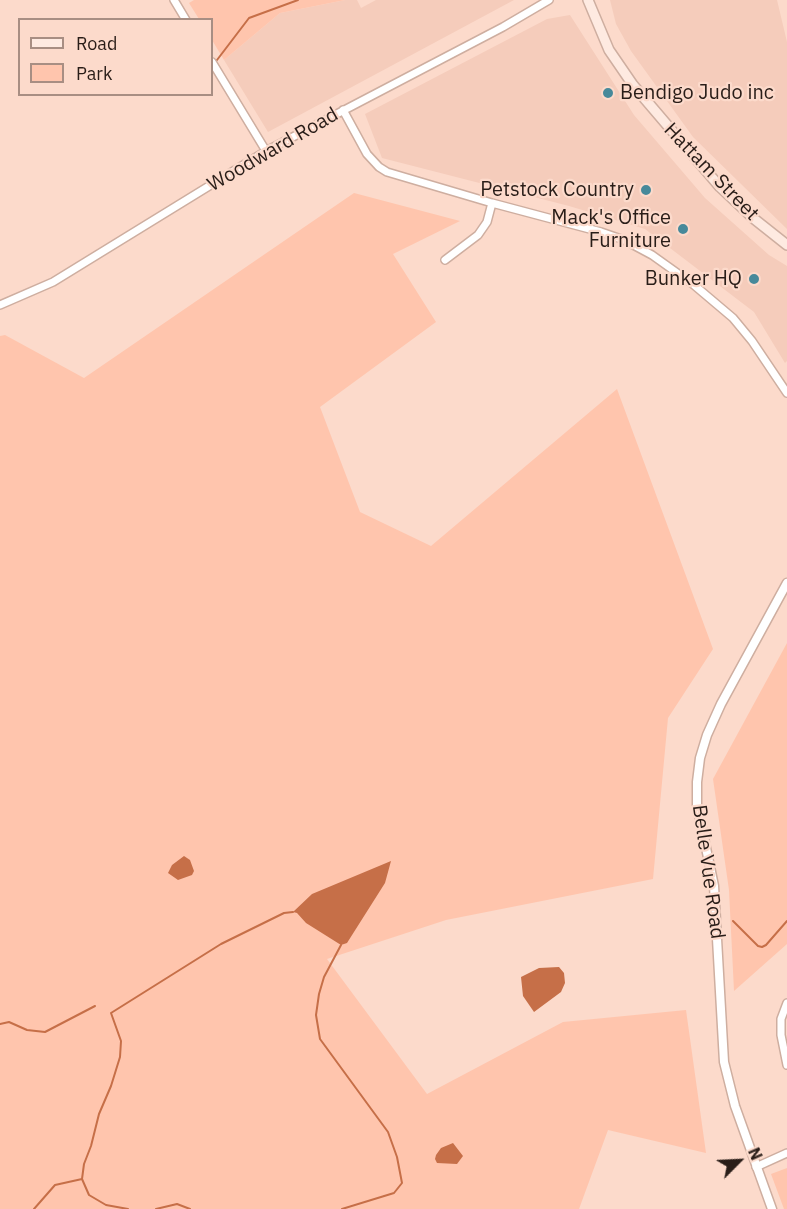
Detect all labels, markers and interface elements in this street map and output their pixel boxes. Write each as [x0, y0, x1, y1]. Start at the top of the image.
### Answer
legend [18, 18, 213, 96]
text: Road [76, 32, 117, 55]
text: Park [76, 62, 112, 85]
place label: Bendigo Judo inc [620, 81, 774, 105]
marker: Bendigo Judo inc [601, 86, 615, 100]
street label: Woodward Road [203, 103, 343, 197]
street label: Hattam Street [658, 118, 764, 226]
place label: Petstock Country [480, 178, 634, 202]
marker: Petstock Country [639, 183, 653, 197]
place label: Mack's Office Furniture [551, 206, 671, 253]
marker: Mack's Office Furniture [676, 222, 690, 236]
place label: Bunker HQ [645, 267, 742, 291]
marker: Bunker HQ [747, 272, 761, 286]
street label: Belle Vue Road [687, 803, 729, 941]
north arrow [709, 1131, 769, 1191]
text: N [744, 1144, 767, 1163]

